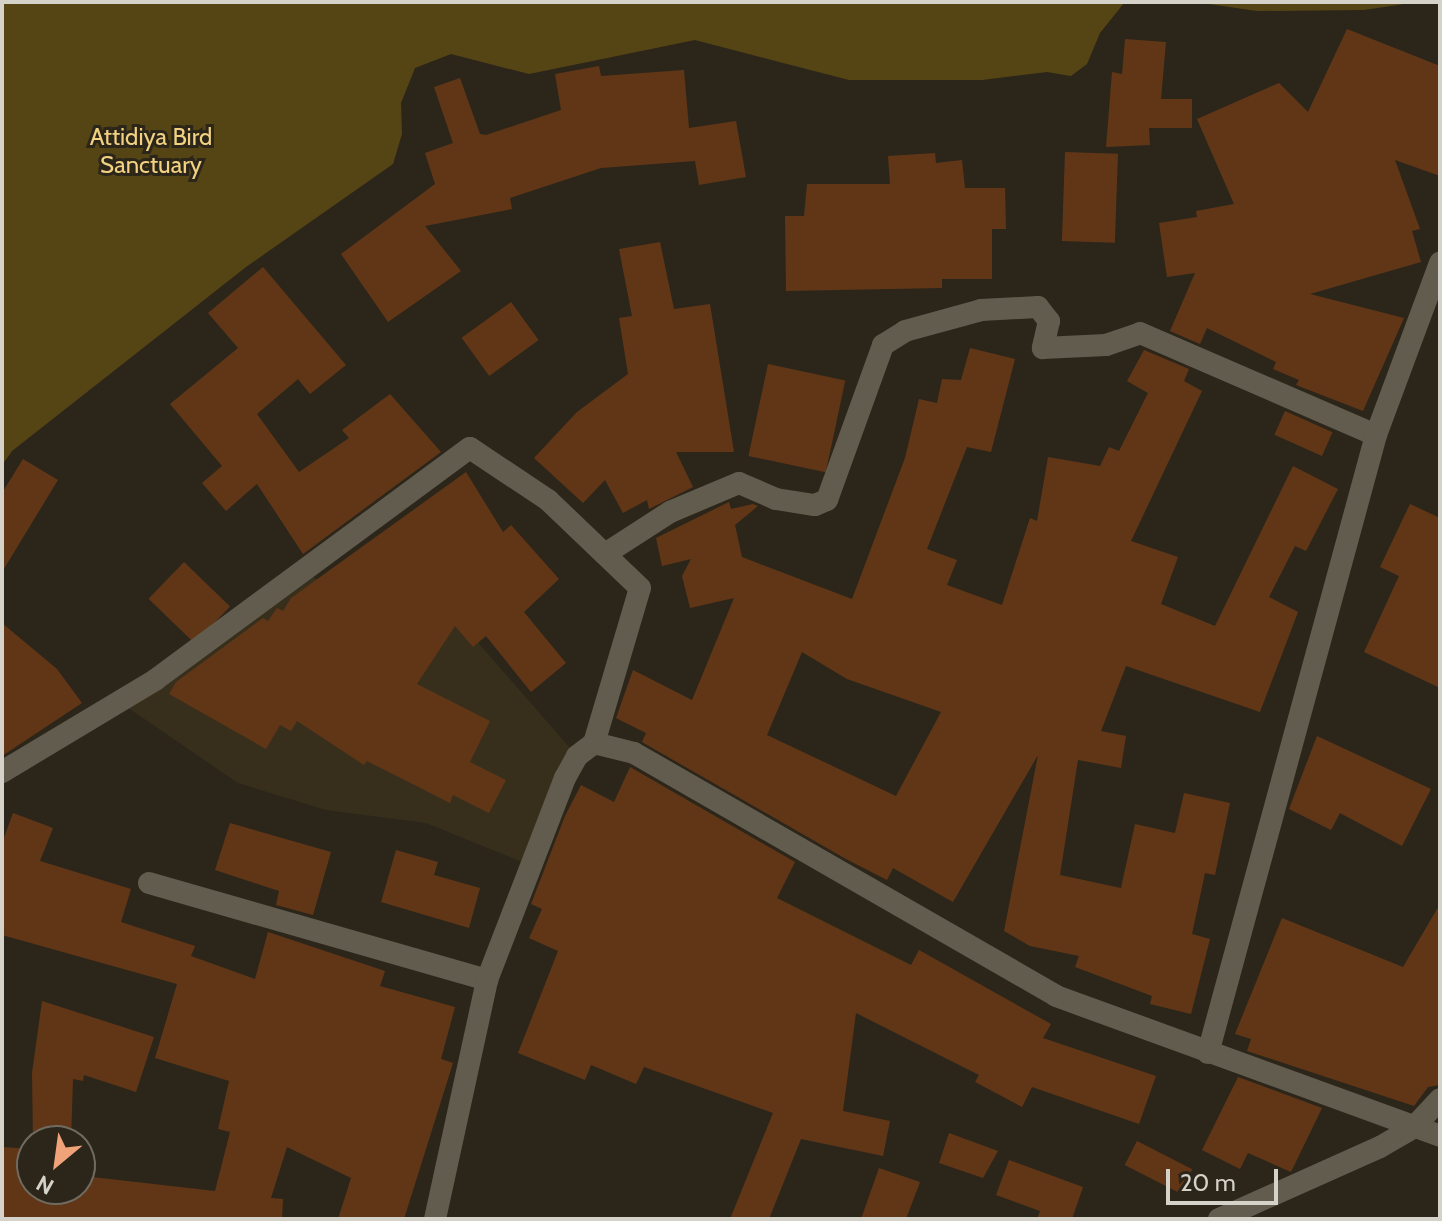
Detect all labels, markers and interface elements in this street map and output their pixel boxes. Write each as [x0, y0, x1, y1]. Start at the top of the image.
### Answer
park label: Attidiya Bird Sanctuary [90, 123, 212, 179]
north arrow [16, 1125, 96, 1205]
scale bar [1170, 1153, 1282, 1203]
text: 20 m [1180, 1168, 1236, 1197]
text: N [32, 1169, 58, 1200]

